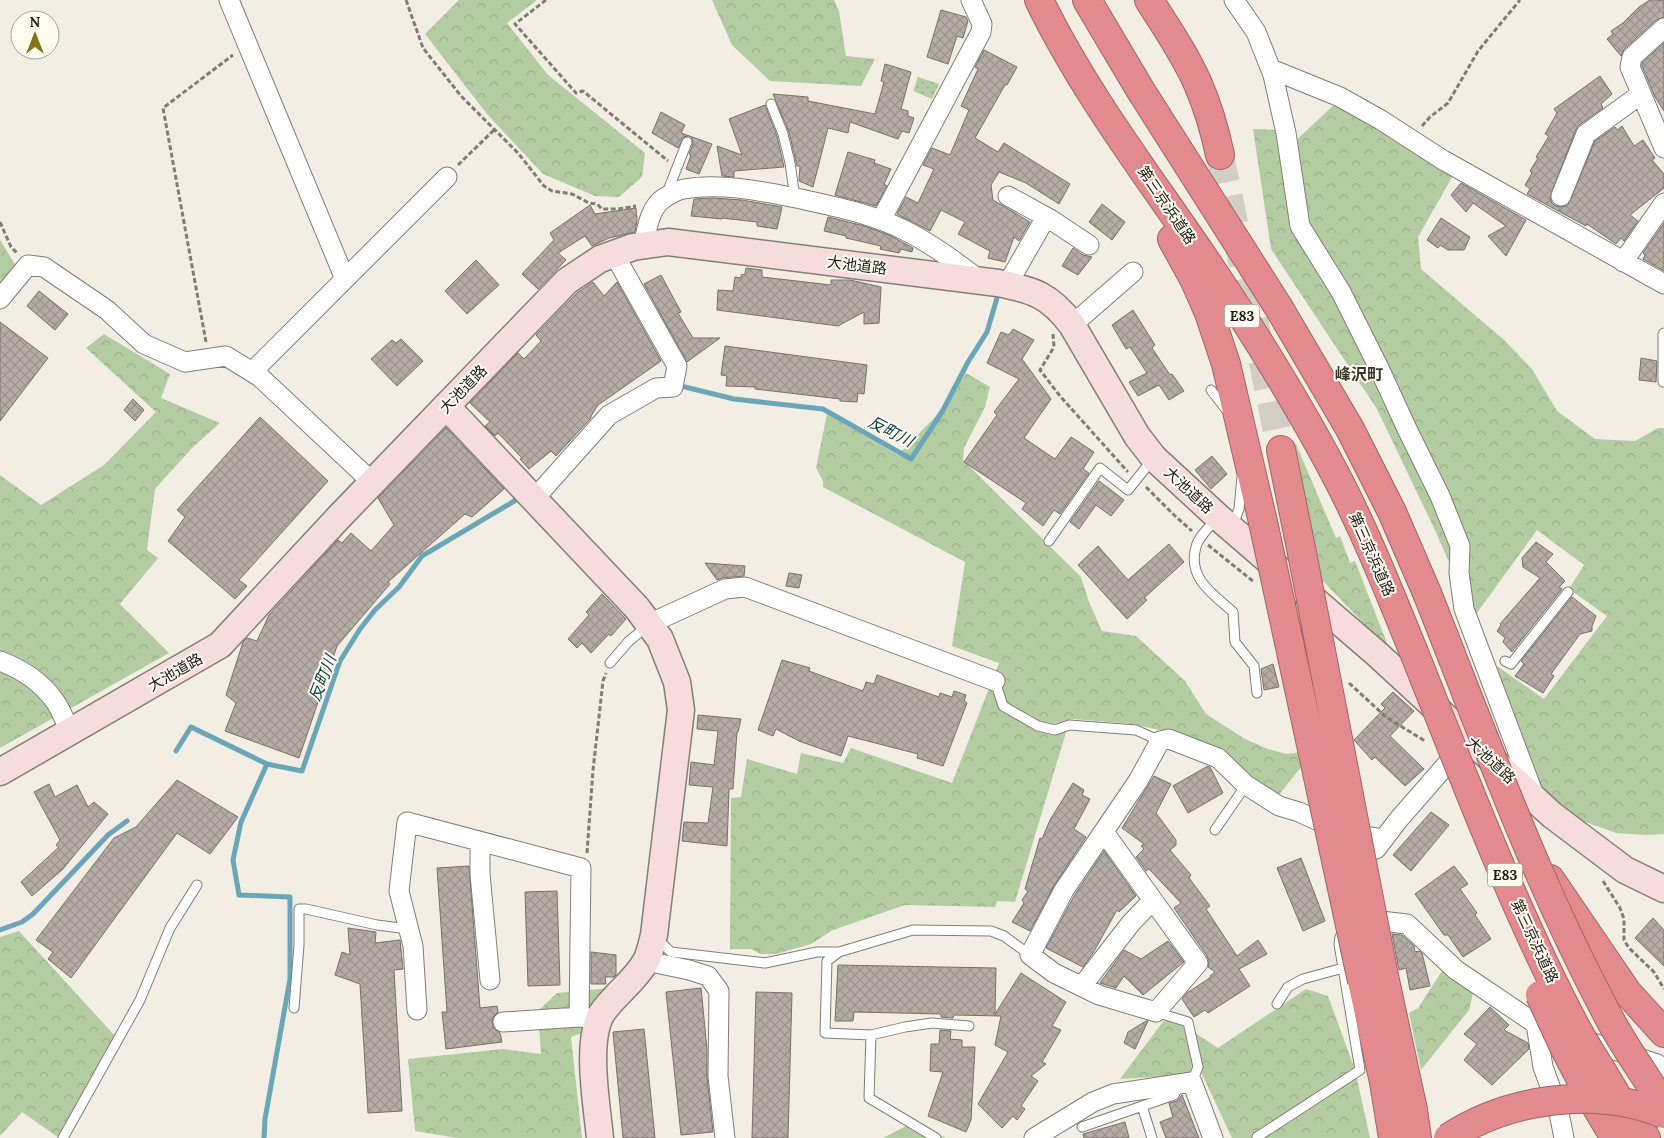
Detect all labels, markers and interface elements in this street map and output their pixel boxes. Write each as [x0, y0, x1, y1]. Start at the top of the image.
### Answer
north arrow [10, 10, 60, 60]
text: N [30, 13, 41, 31]
street label: 第三京浜道路 [1134, 162, 1200, 248]
street label: 大池道路 [826, 252, 888, 278]
road number: E83 [1224, 304, 1260, 328]
street label: 大池道路 [435, 361, 491, 417]
district label: 峰沢町 [1335, 364, 1383, 384]
water label: 反町川 [865, 411, 919, 452]
street label: 大池道路 [1161, 463, 1217, 517]
street label: 第三京浜道路 [1345, 509, 1399, 599]
street label: 大池道路 [144, 649, 206, 695]
water label: 反町川 [304, 650, 341, 704]
street label: 大池道路 [1463, 733, 1519, 787]
road number: E83 [1488, 864, 1522, 886]
street label: 第三京浜道路 [1507, 896, 1563, 986]

